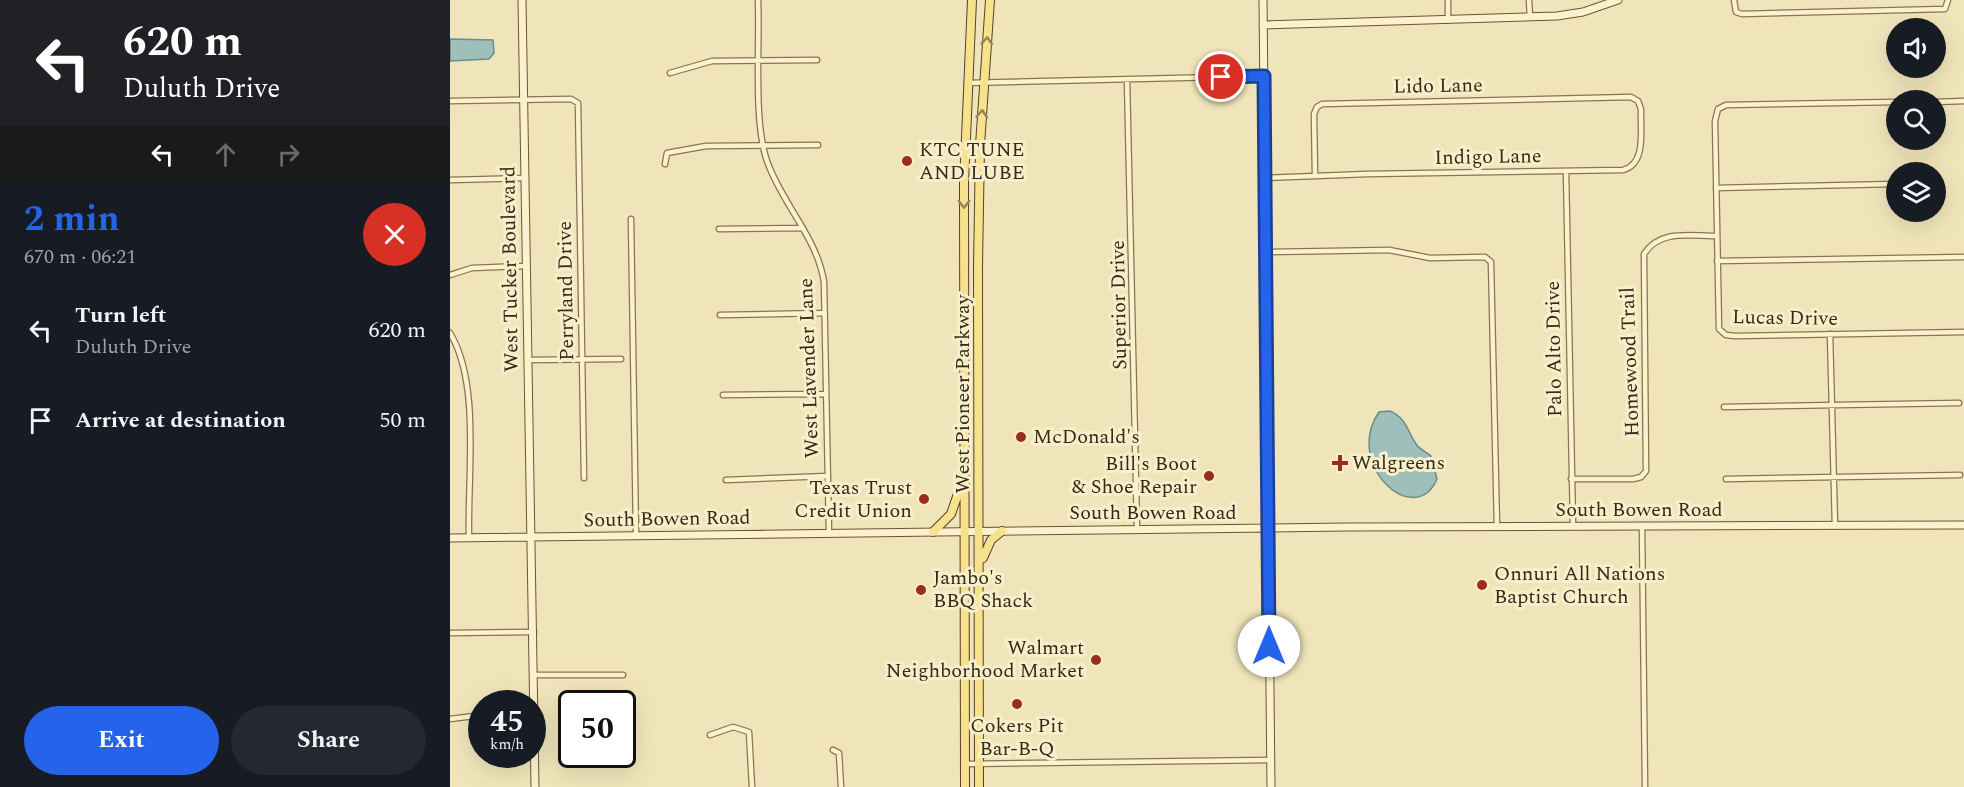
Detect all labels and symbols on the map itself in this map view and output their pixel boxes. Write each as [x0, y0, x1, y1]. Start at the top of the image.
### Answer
one-way arrow [980, 37, 993, 46]
pin [1195, 51, 1246, 102]
street label: Lido Lane [1393, 70, 1483, 102]
one-way arrow [976, 109, 989, 118]
place label: KTC TUNE AND LUBE [919, 135, 1025, 188]
street label: Indigo Lane [1434, 141, 1542, 173]
marker: KTC TUNE AND LUBE [900, 154, 914, 168]
street label: West Tucker Boulevard [493, 166, 527, 372]
one-way arrow [958, 200, 970, 209]
street label: Perryland Drive [550, 221, 582, 361]
street label: Superior Drive [1103, 240, 1135, 370]
street label: West Lavender Lane [791, 277, 827, 459]
street label: Palo Alto Drive [1538, 281, 1570, 417]
street label: Homewood Trail [1612, 287, 1648, 437]
street label: West Pioneer Parkway [948, 293, 978, 493]
street label: Lucas Drive [1732, 302, 1838, 334]
place label: McDonald's [1033, 422, 1140, 452]
marker: McDonald's [1014, 430, 1028, 444]
place label: Walgreens [1352, 448, 1445, 478]
place label: Bill's Boot & Shoe Repair [1072, 449, 1197, 502]
marker: Walgreens [1333, 456, 1347, 470]
marker: Bill's Boot & Shoe Repair [1202, 469, 1216, 483]
place label: Texas Trust Credit Union [794, 473, 912, 526]
marker: Texas Trust Credit Union [917, 492, 931, 506]
street label: South Bowen Road [1555, 495, 1723, 525]
street label: South Bowen Road [1069, 498, 1237, 528]
street label: South Bowen Road [583, 503, 751, 535]
place label: Onnuri All Nations Baptist Church [1494, 559, 1665, 612]
place label: Jambo's BBQ Shack [933, 563, 1033, 616]
marker: Onnuri All Nations Baptist Church [1475, 578, 1489, 592]
marker: Jambo's BBQ Shack [914, 583, 928, 597]
position arrow [1237, 614, 1301, 678]
place label: Walmart Neighborhood Market [886, 633, 1084, 686]
marker: Walmart Neighborhood Market [1089, 653, 1103, 667]
speed limit sign: 50 [558, 690, 636, 768]
marker: Cokers Pit Bar-B-Q [1010, 697, 1024, 711]
place label: Cokers Pit Bar-B-Q [970, 711, 1064, 764]

